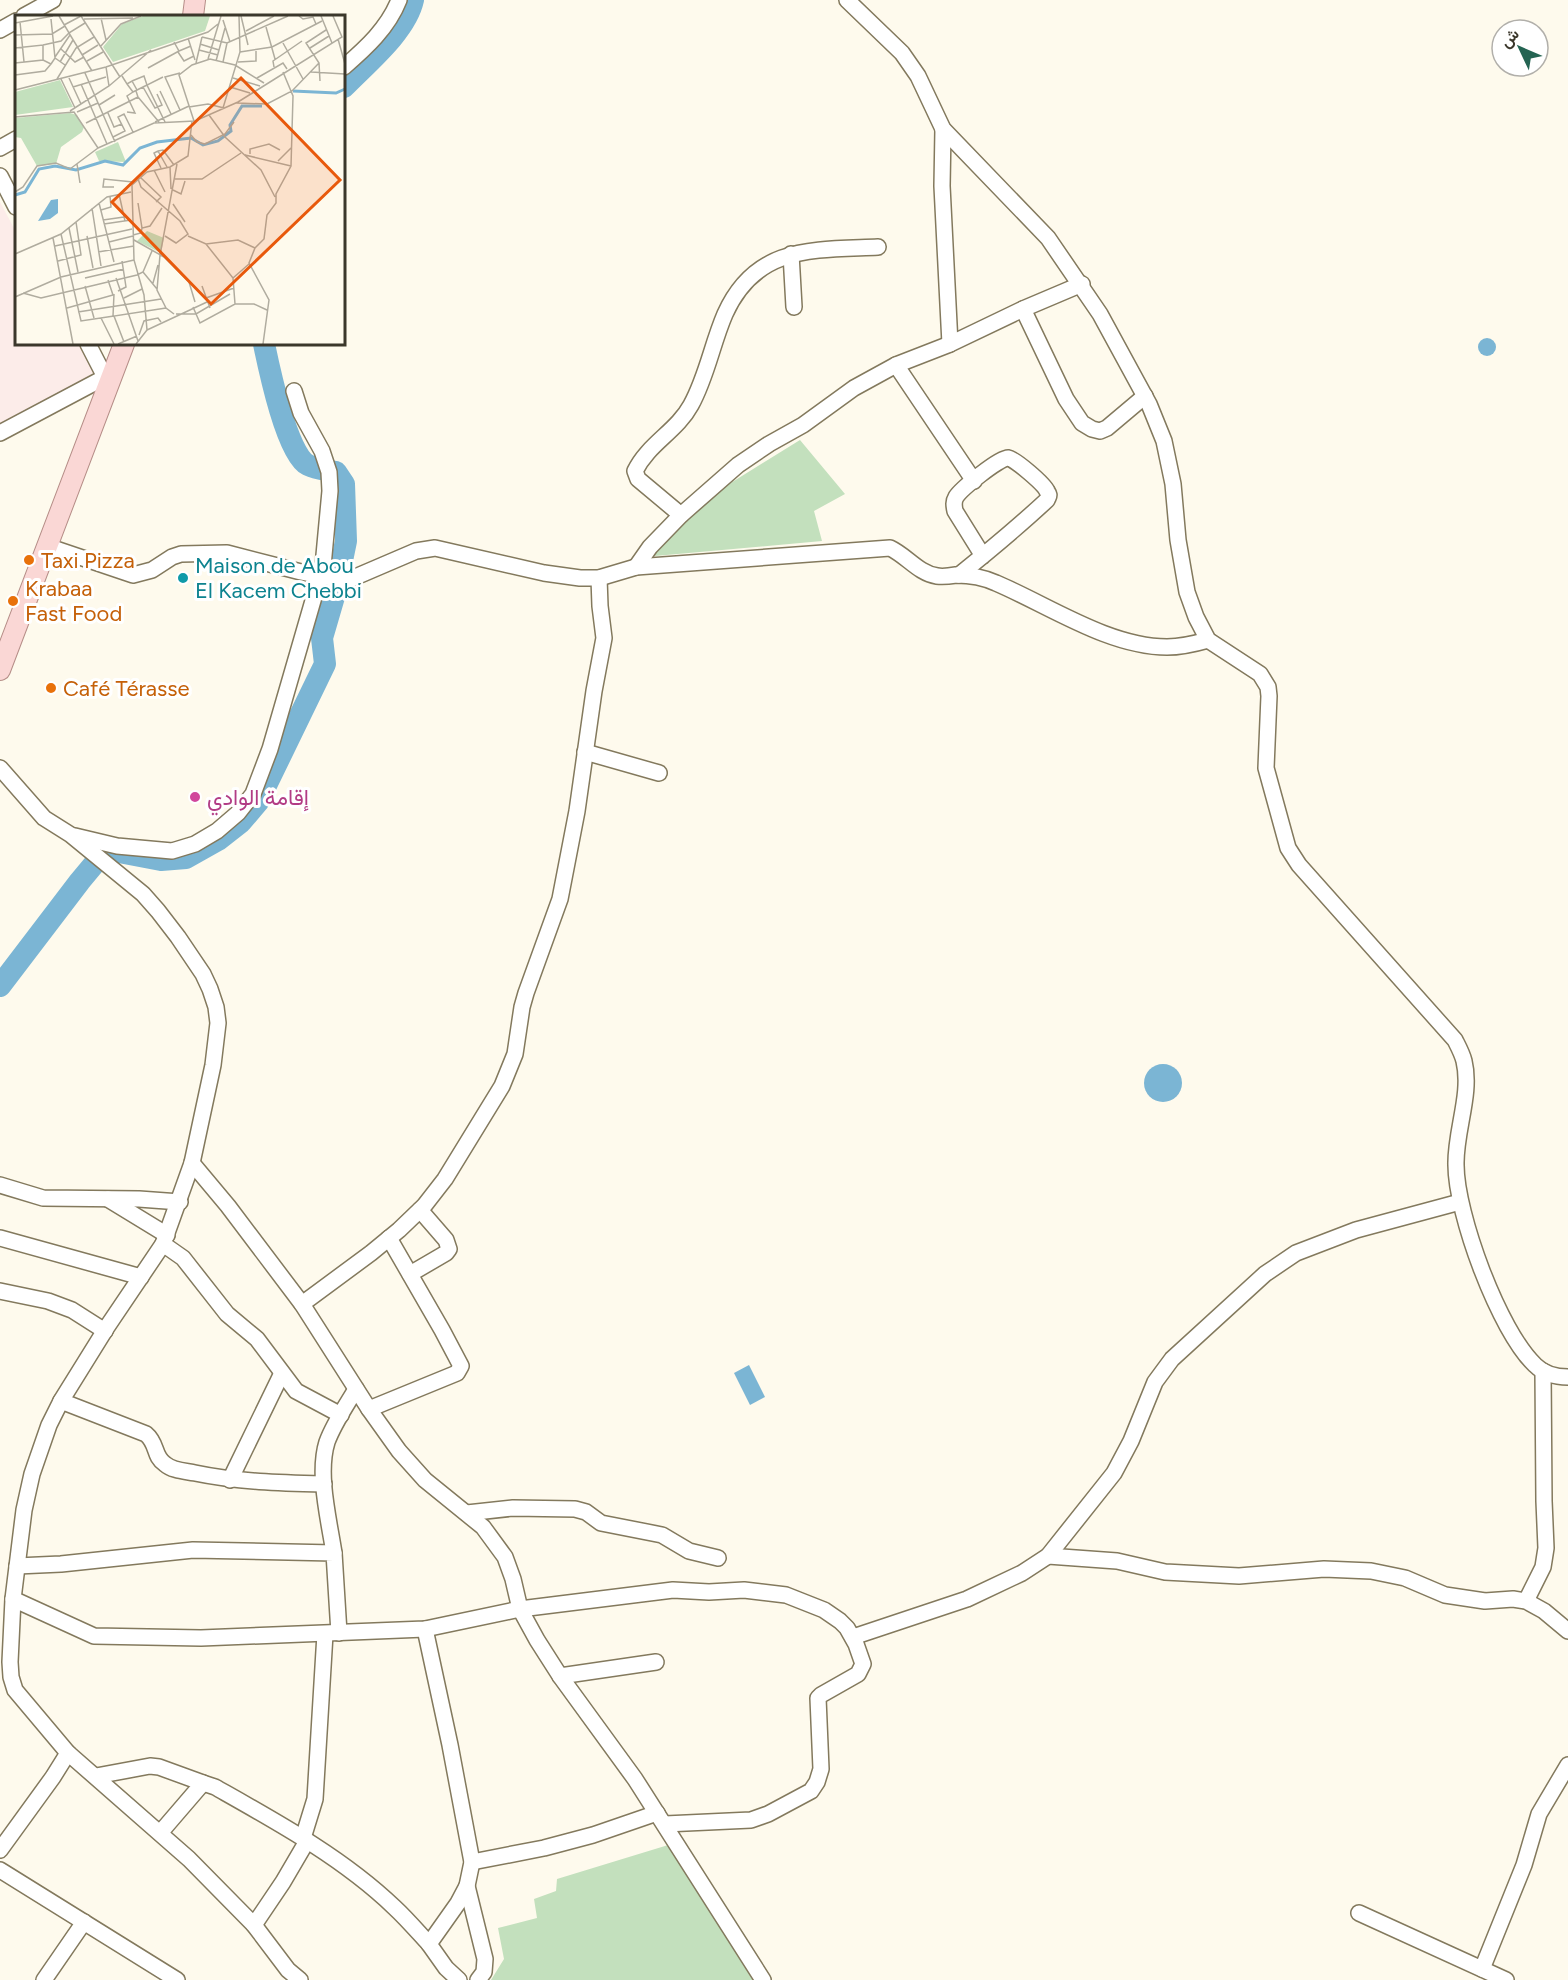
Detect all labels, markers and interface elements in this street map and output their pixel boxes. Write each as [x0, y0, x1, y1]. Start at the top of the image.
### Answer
inset map [15, 15, 345, 345]
north arrow [1490, 18, 1550, 78]
text: ش [1496, 24, 1523, 51]
place label: Taxi Pizza [41, 547, 135, 574]
place label: Maison de Abou El Kacem Chebbi [195, 552, 362, 604]
marker: Taxi Pizza [22, 553, 36, 567]
marker: Maison de Abou El Kacem Chebbi [176, 571, 190, 585]
place label: Krabaa Fast Food [25, 575, 122, 627]
marker: Krabaa Fast Food [6, 594, 20, 608]
place label: Café Térasse [63, 675, 190, 702]
marker: Café Térasse [44, 681, 58, 695]
place label: إقامة الوادي [207, 784, 309, 816]
marker: إقامة الوادي [188, 790, 202, 804]

